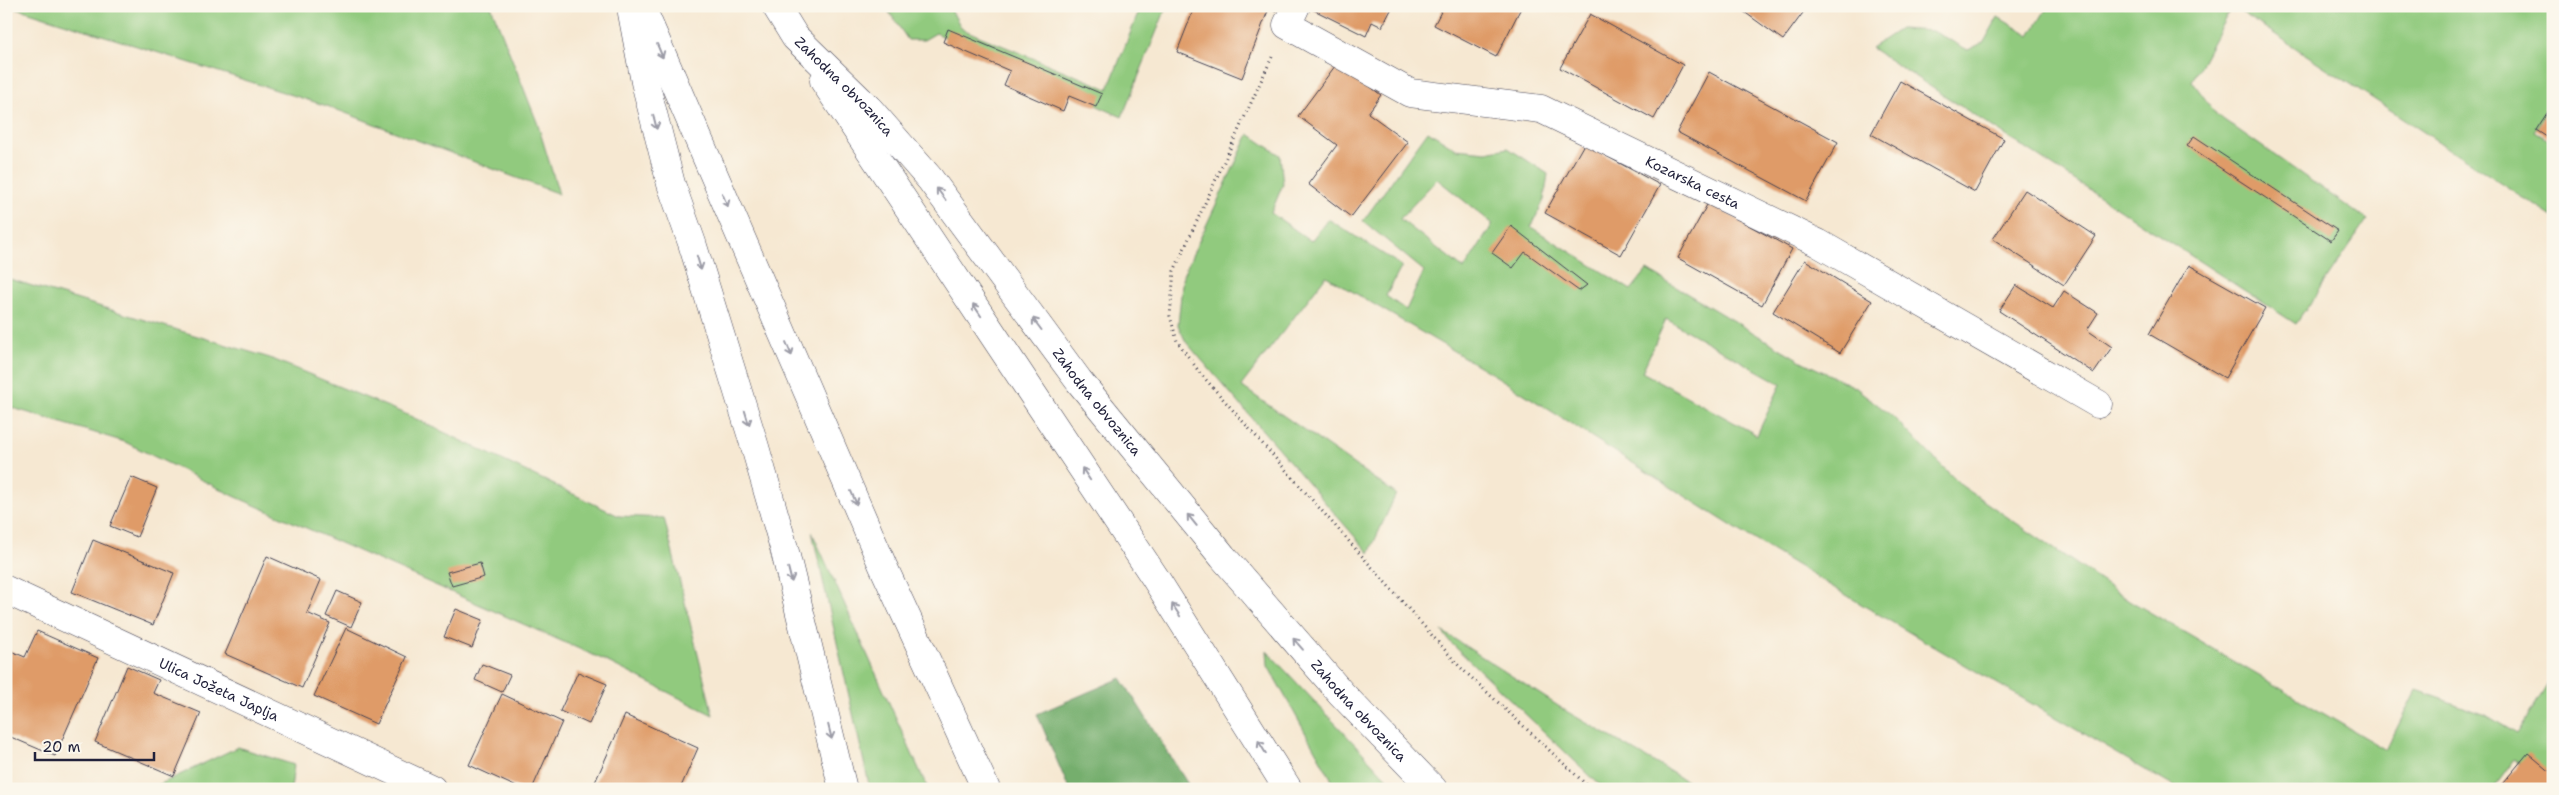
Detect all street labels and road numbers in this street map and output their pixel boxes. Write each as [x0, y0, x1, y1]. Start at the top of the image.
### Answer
street label: Zahodna obvoznica [791, 33, 897, 140]
street label: Kozarska cesta [1643, 152, 1743, 213]
street label: Zahodna obvoznica [1049, 344, 1146, 460]
street label: Ulica Jožeta Japlja [156, 654, 282, 725]
street label: Zahodna obvoznica [1307, 656, 1411, 765]

